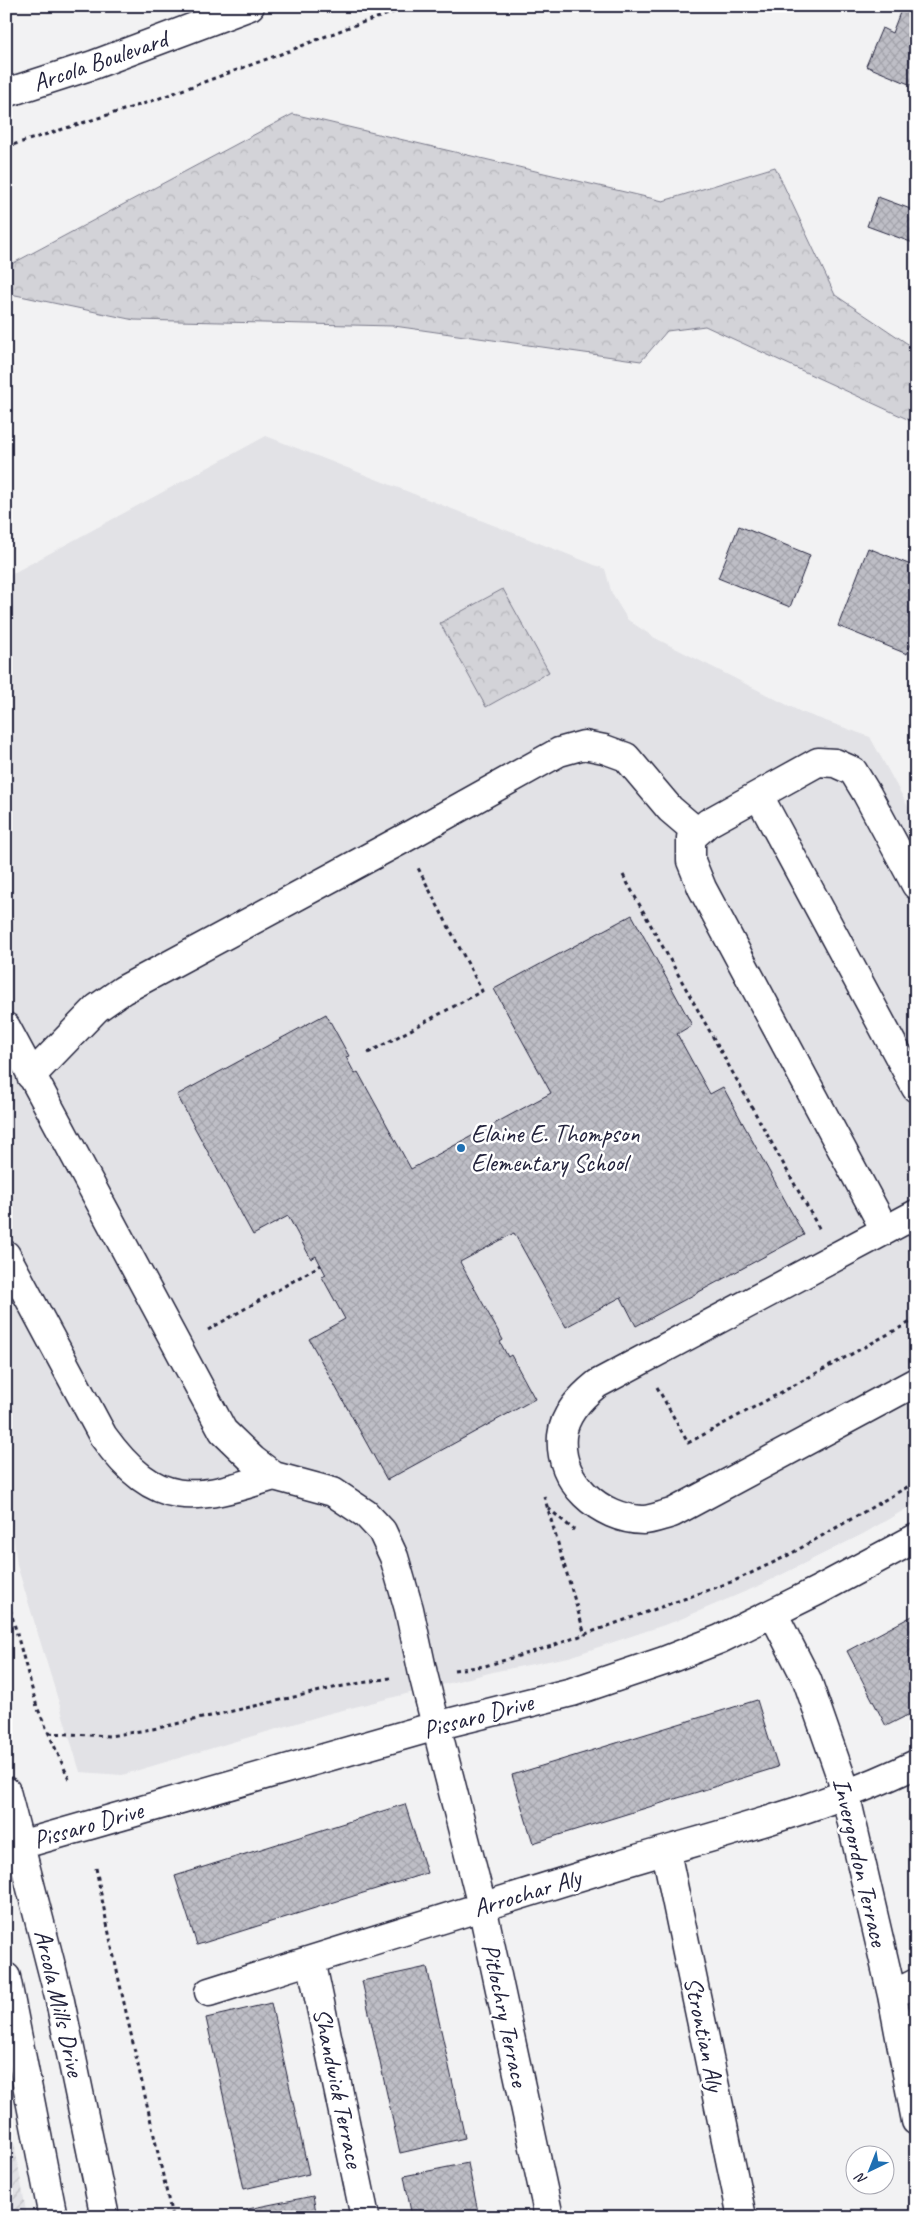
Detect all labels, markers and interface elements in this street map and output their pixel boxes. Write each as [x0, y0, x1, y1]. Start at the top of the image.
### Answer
street label: Arcola Boulevard [28, 22, 175, 99]
place label: Elaine E. Thompson Elementary School [471, 1118, 640, 1179]
marker: Elaine E. Thompson Elementary School [455, 1142, 467, 1154]
street label: Pissaro Drive [420, 1686, 538, 1746]
street label: Invergordon Terrace [825, 1775, 895, 1951]
street label: Pissaro Drive [30, 1794, 148, 1856]
street label: Arrochar Aly [470, 1861, 587, 1924]
street label: Arcola Mills Drive [27, 1927, 92, 2081]
street label: Pitlochry Terrace [474, 1941, 536, 2091]
street label: Strontian Aly [676, 1974, 732, 2096]
street label: Shandwick Terrace [305, 2005, 371, 2173]
north arrow [844, 2146, 894, 2196]
text: N [851, 2168, 870, 2188]

